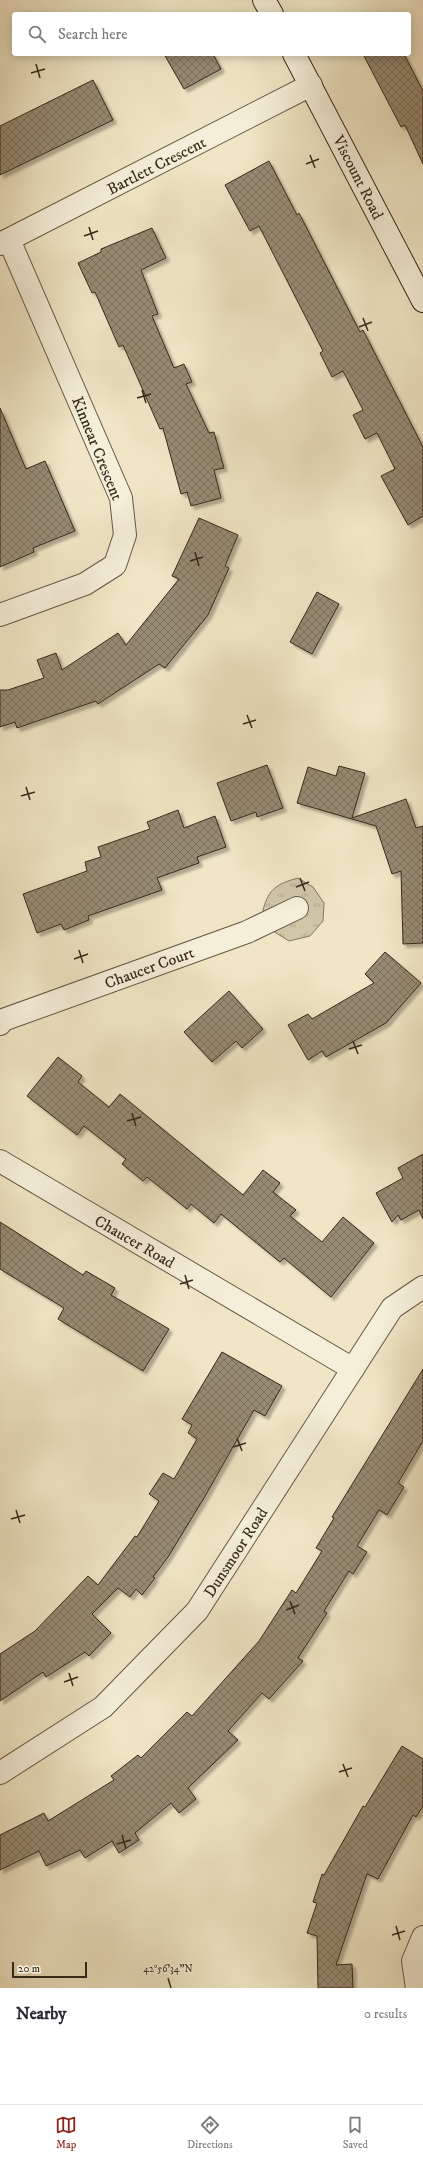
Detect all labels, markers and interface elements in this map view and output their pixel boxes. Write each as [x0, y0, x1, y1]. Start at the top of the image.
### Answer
search box [12, 12, 411, 56]
icon: search [26, 23, 48, 45]
text: Search here [58, 25, 127, 44]
street label: Viscount Road [328, 131, 388, 223]
street label: Bartlett Crescent [104, 132, 209, 199]
street label: Kinnear Crescent [67, 394, 127, 503]
street label: Chaucer Court [102, 943, 197, 993]
street label: Chaucer Road [91, 1211, 178, 1273]
street label: Dunsmoor Road [199, 1504, 272, 1601]
scale bar [12, 1960, 87, 1979]
text: 20 m [18, 1962, 40, 1976]
text: 42°56'34"N [143, 1963, 193, 1975]
text: Nearby [16, 2003, 66, 2025]
text: 0 results [364, 2006, 407, 2022]
tab: Map [55, 2114, 77, 2152]
tab: Directions [187, 2114, 233, 2152]
tab: Saved [343, 2114, 368, 2152]

